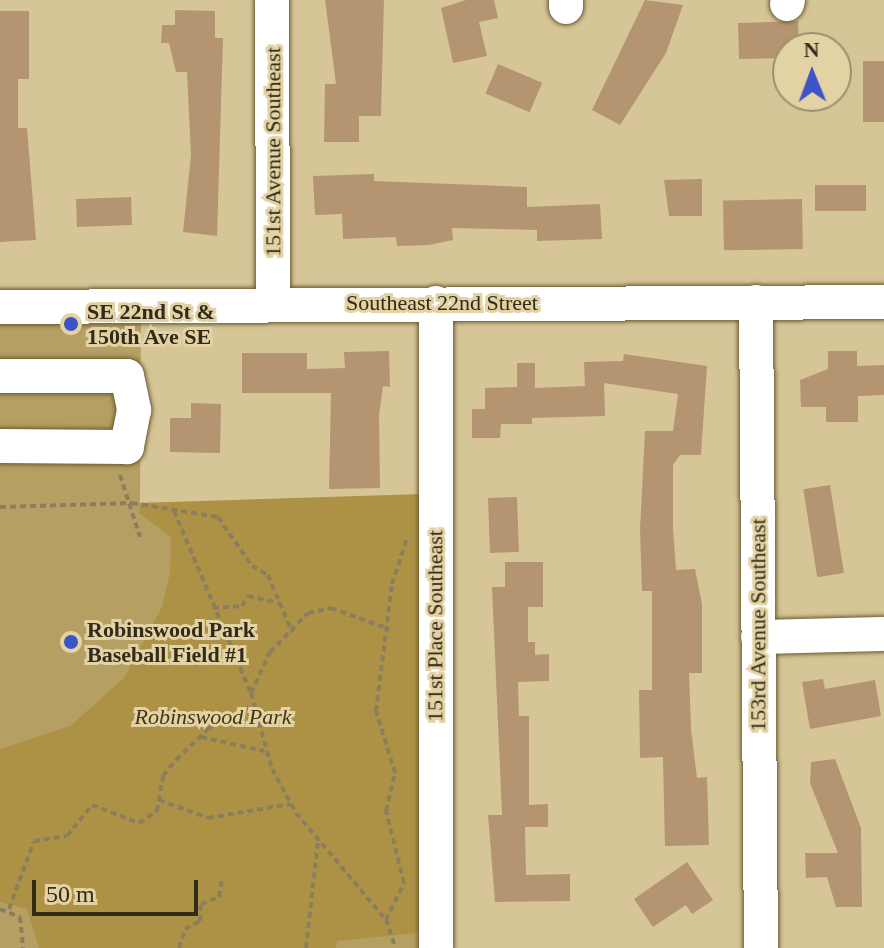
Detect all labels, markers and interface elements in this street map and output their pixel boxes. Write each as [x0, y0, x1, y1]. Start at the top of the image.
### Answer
north arrow [772, 32, 852, 112]
text: N [803, 37, 820, 62]
street label: 151st Avenue Southeast [260, 46, 286, 258]
street label: Southeast 22nd Street [346, 290, 538, 316]
place label: SE 22nd St & 150th Ave SE [87, 298, 215, 350]
marker: SE 22nd St & 150th Ave SE [62, 315, 80, 333]
street label: 153rd Avenue Southeast [745, 518, 771, 732]
street label: 151st Place Southeast [422, 530, 448, 722]
place label: Robinswood Park Baseball Field #1 [87, 616, 255, 668]
marker: Robinswood Park Baseball Field #1 [62, 633, 80, 651]
park label: Robinswood Park [134, 704, 292, 730]
scale bar [36, 864, 202, 914]
text: 50 m [46, 881, 95, 907]

